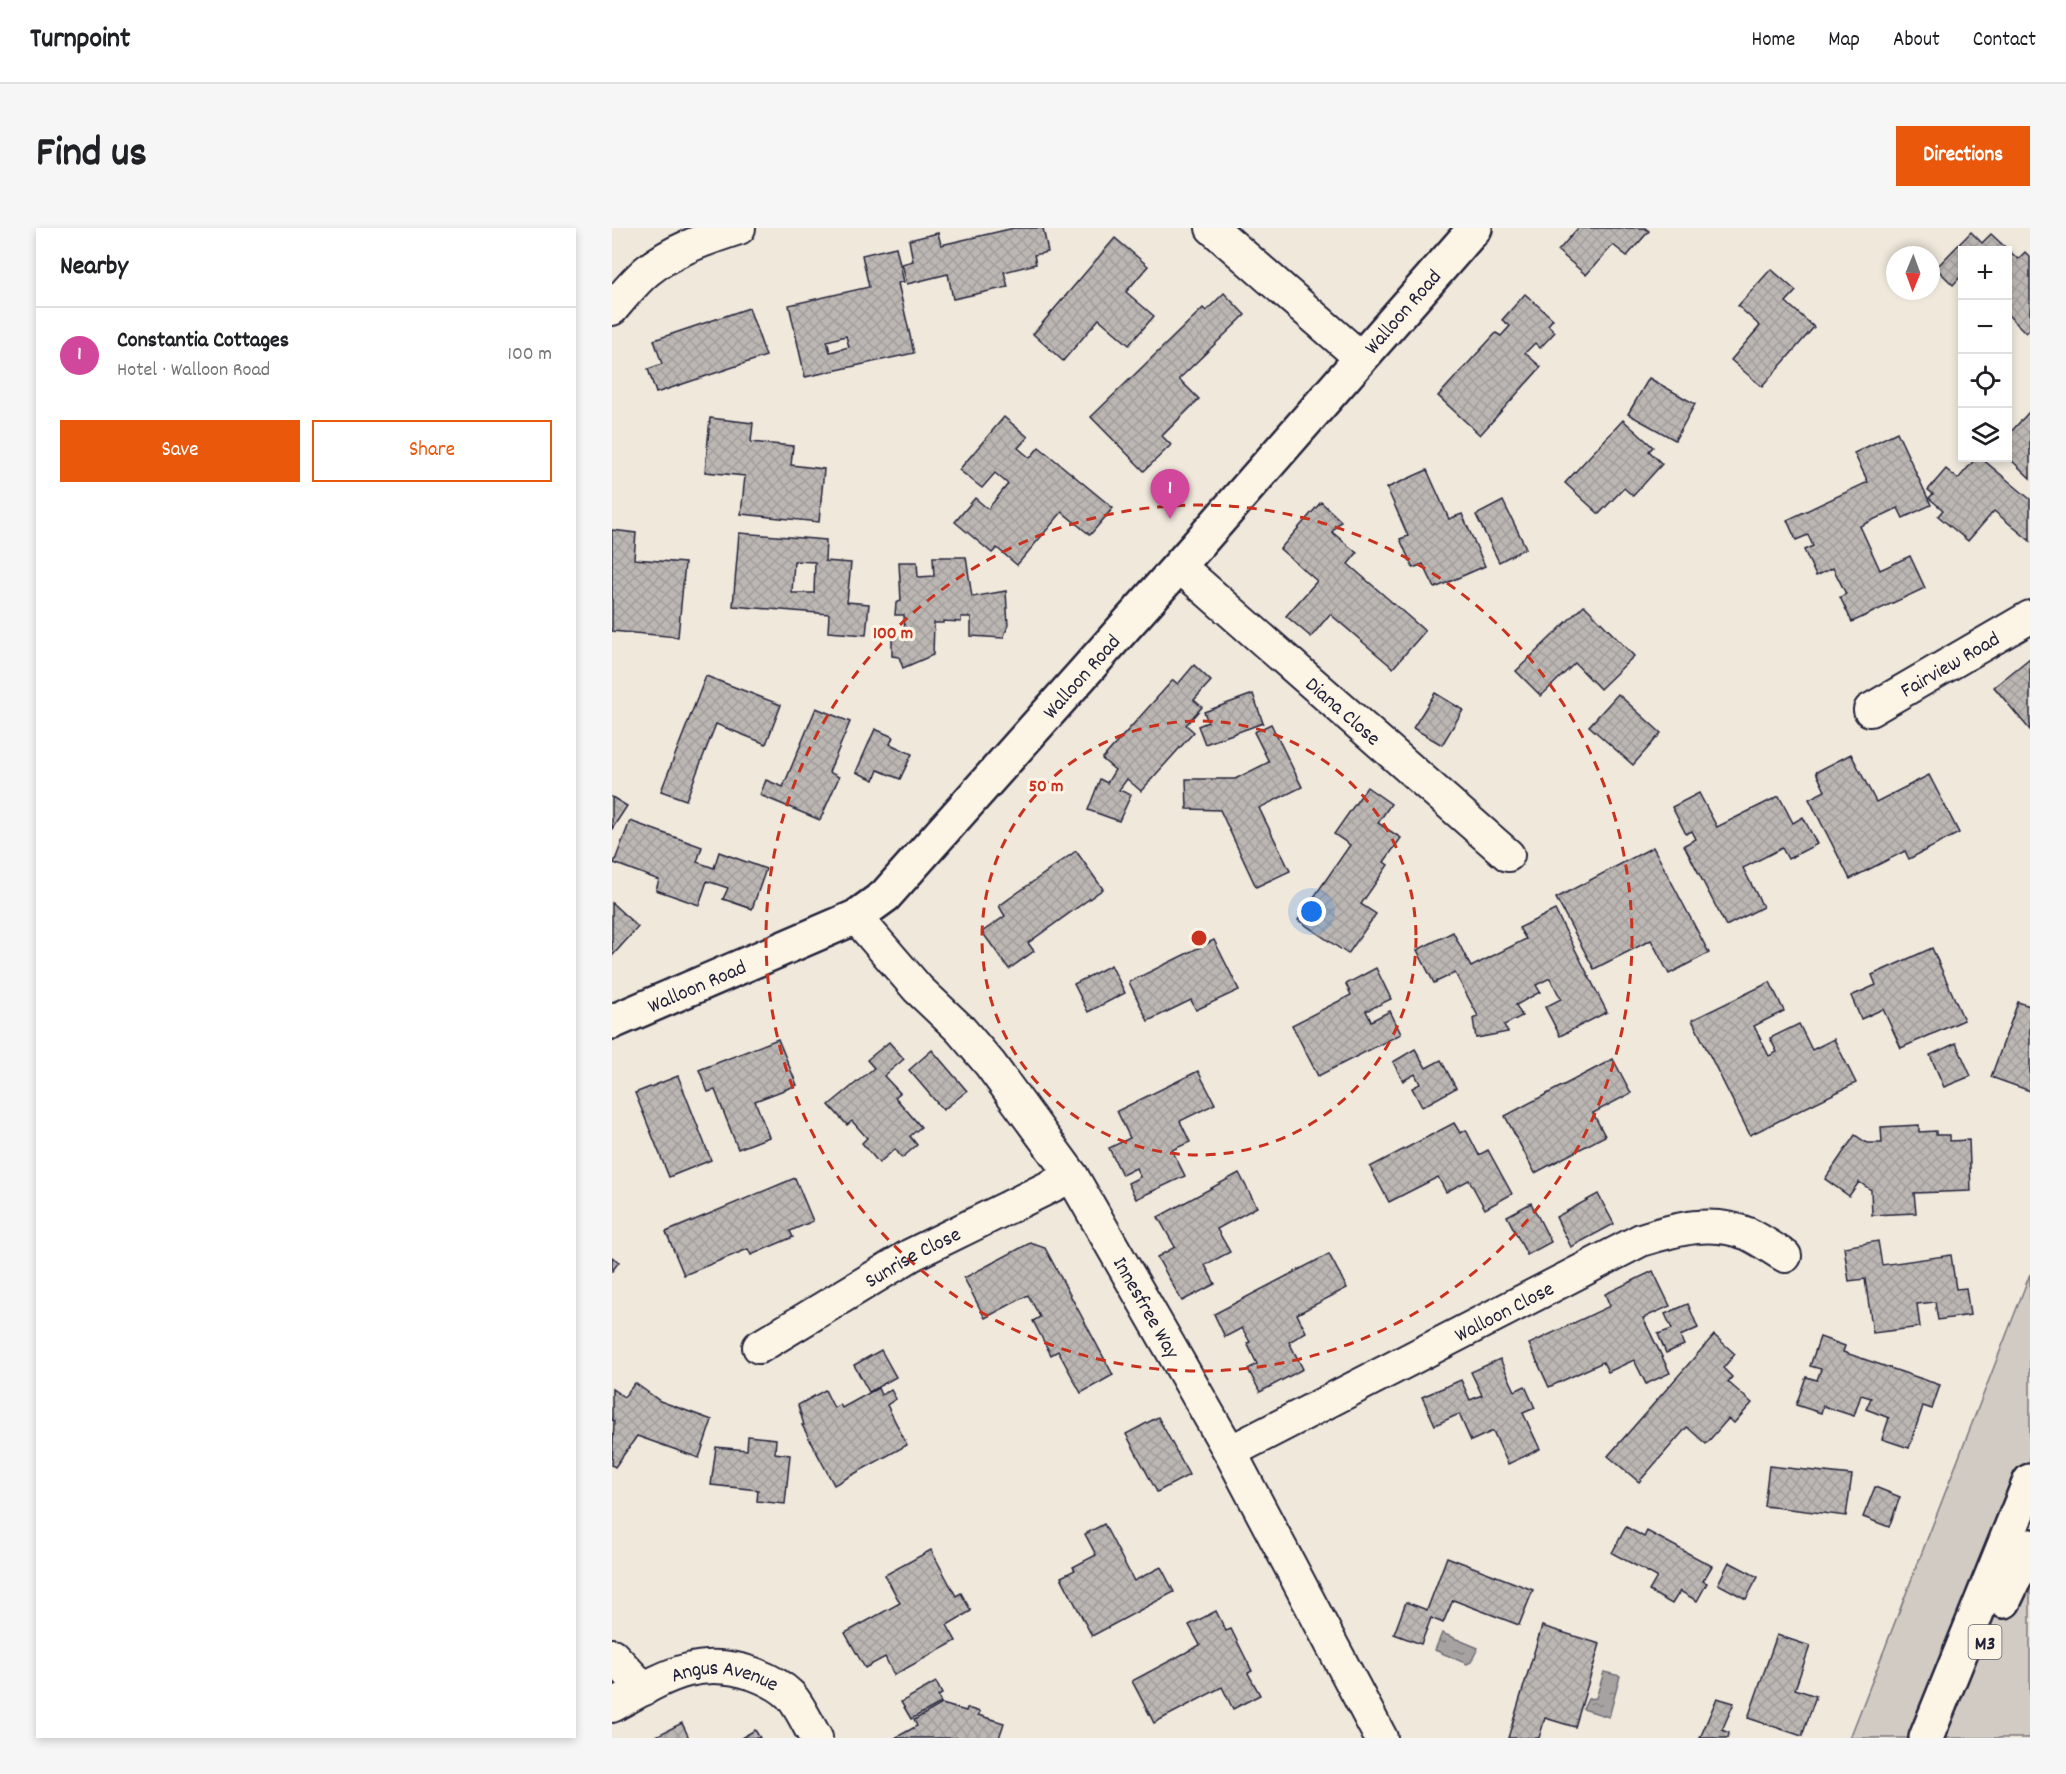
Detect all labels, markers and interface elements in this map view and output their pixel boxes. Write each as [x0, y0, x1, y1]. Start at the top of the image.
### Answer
text: Turnpoint [30, 21, 130, 61]
text: Home [1751, 26, 1795, 56]
text: Map [1828, 26, 1860, 56]
text: About [1893, 26, 1940, 56]
text: Contact [1973, 26, 2036, 56]
text: Find us [36, 126, 147, 186]
button: Directions [1896, 126, 2030, 186]
north arrow [1886, 246, 1940, 300]
map controls [1958, 246, 2012, 462]
button: + [1958, 246, 2012, 300]
text: Nearby [60, 249, 128, 286]
street label: Walloon Road [1359, 264, 1450, 362]
button: − [1958, 300, 2012, 354]
text: Constantia Cottages [117, 326, 289, 357]
text: 1 [77, 341, 82, 369]
text: 100 m [508, 341, 552, 369]
button: locate [1958, 354, 2012, 408]
text: Hotel · Walloon Road [117, 357, 270, 385]
button: layers [1958, 408, 2012, 462]
button: Save [60, 420, 300, 482]
button: Share [312, 420, 552, 482]
pin: 1 [1150, 470, 1190, 519]
text: 100 m [873, 622, 913, 647]
street label: Fairview Road [1896, 626, 2006, 707]
street label: Walloon Road [1037, 629, 1129, 727]
street label: Diana Close [1297, 671, 1386, 754]
text: 50 m [1029, 775, 1063, 800]
your location [1297, 897, 1326, 926]
centre of rings [1189, 928, 1209, 948]
street label: Walloon Road [644, 954, 752, 1023]
street label: Sunrise Close [860, 1221, 967, 1298]
street label: Innesfree Way [1103, 1252, 1186, 1365]
street label: Walloon Close [1450, 1275, 1560, 1352]
road number: M3 [1968, 1625, 2002, 1659]
street label: Angus Avenue [667, 1655, 783, 1701]

